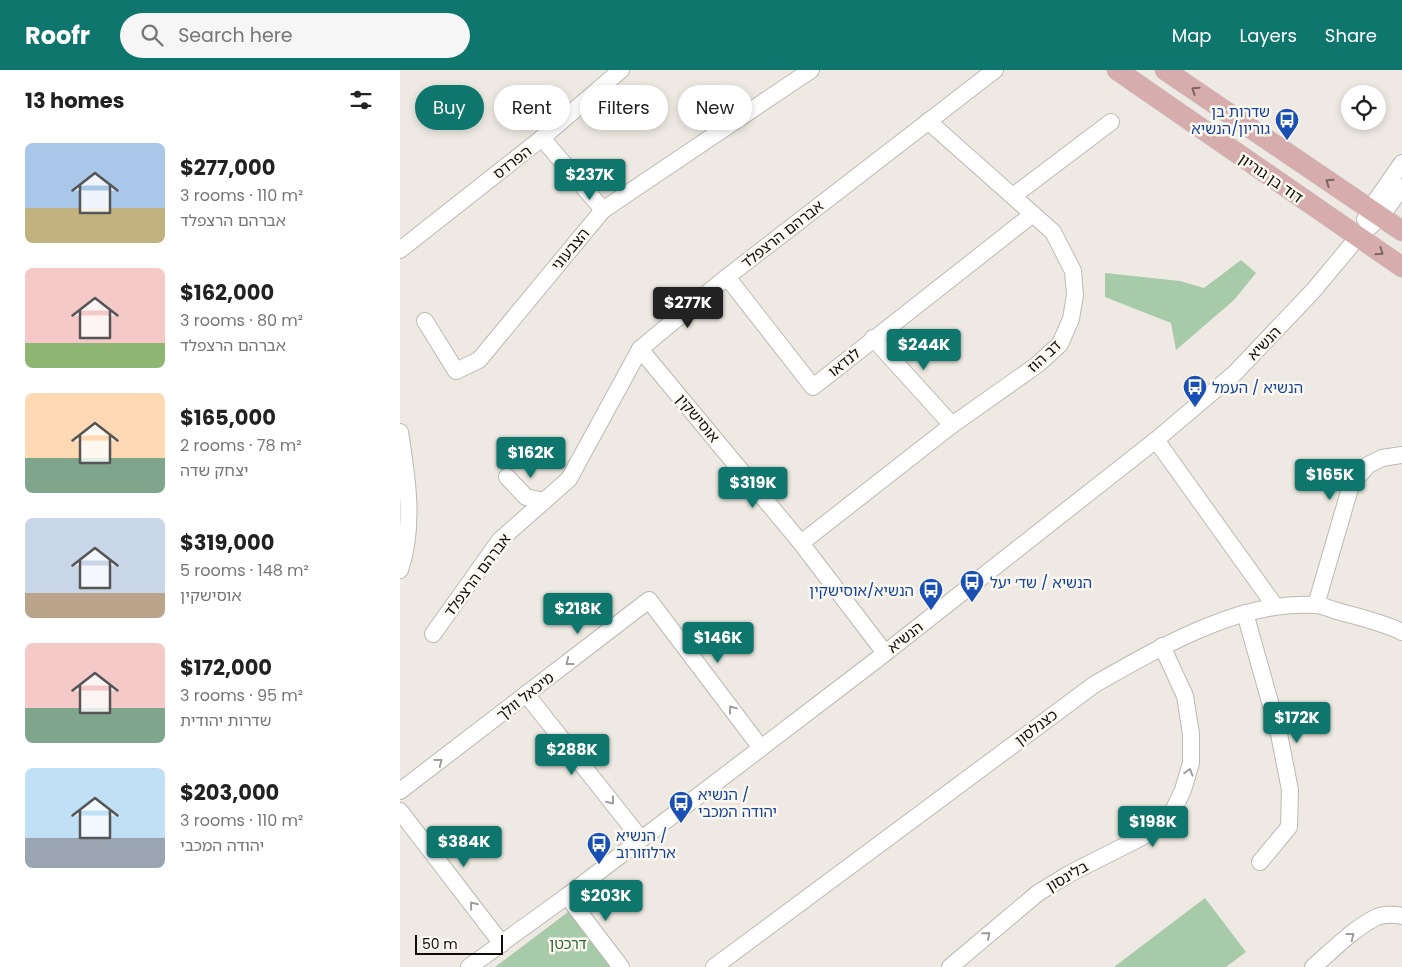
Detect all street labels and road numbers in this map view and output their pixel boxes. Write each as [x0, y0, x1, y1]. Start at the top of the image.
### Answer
street label: הפרדס [488, 140, 536, 184]
street label: דוד בן גוריון [1235, 148, 1307, 208]
street label: אברהם הרצפלד [736, 195, 828, 273]
street label: הצבעוני [546, 223, 594, 275]
street label: הנשיא [1243, 321, 1285, 365]
street label: דב הוז [1023, 335, 1065, 377]
street label: לנדאו [824, 343, 865, 381]
street label: אוסישקין [671, 389, 725, 447]
street label: אברהם הרצפלד [439, 529, 515, 621]
street label: הנשיא [883, 616, 927, 658]
street label: מיכאל וולך [492, 667, 558, 725]
street label: כצנלסון [1010, 704, 1062, 750]
street label: בלינסון [1042, 855, 1092, 896]

